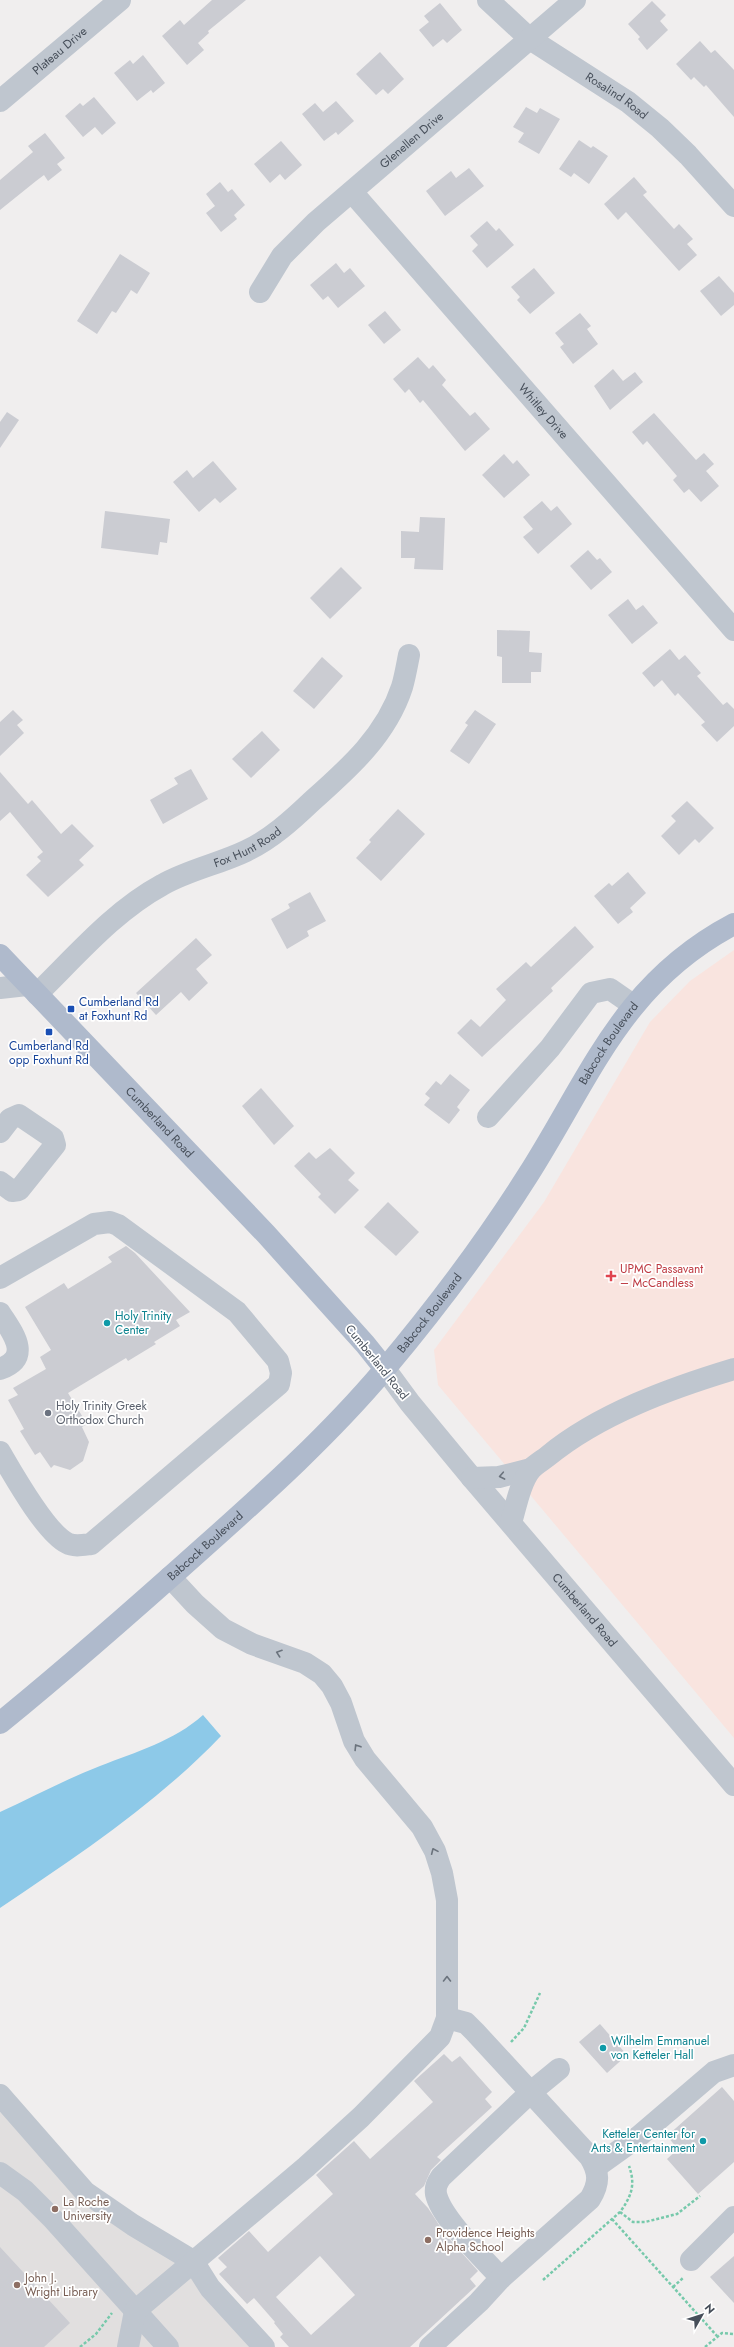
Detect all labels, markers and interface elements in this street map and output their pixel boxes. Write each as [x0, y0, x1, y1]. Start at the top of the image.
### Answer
street label: Plateau Drive [28, 22, 91, 79]
street label: Rosalind Road [582, 68, 652, 124]
street label: Glenellen Drive [376, 108, 447, 173]
street label: Whitley Drive [514, 380, 573, 443]
street label: Fox Hunt Road [211, 822, 285, 872]
place label: Cumberland Rd at Foxhunt Rd [79, 993, 159, 1025]
street label: Babcock Boulevard [574, 998, 643, 1088]
marker: Cumberland Rd at Foxhunt Rd [66, 1004, 76, 1014]
marker: Cumberland Rd opp Foxhunt Rd [44, 1027, 54, 1037]
place label: Cumberland Rd opp Foxhunt Rd [9, 1037, 89, 1069]
street label: Cumberland Road [121, 1083, 198, 1162]
place label: UPMC Passavant – McCandless [620, 1260, 703, 1292]
street label: Babcock Boulevard [393, 1270, 466, 1357]
marker: UPMC Passavant – McCandless [605, 1270, 617, 1282]
place label: Holy Trinity Center [115, 1307, 172, 1339]
marker: Holy Trinity Center [102, 1318, 112, 1328]
street label: Cumberland Road [341, 1321, 413, 1403]
place label: Holy Trinity Greek Orthodox Church [56, 1397, 147, 1429]
marker: Holy Trinity Greek Orthodox Church [43, 1408, 53, 1418]
one-way arrow [499, 1472, 505, 1480]
street label: Babcock Boulevard [163, 1507, 247, 1585]
street label: Cumberland Road [548, 1569, 621, 1651]
one-way arrow [275, 1650, 282, 1658]
one-way arrow [355, 1744, 362, 1751]
one-way arrow [431, 1847, 439, 1855]
one-way arrow [443, 1976, 451, 1982]
place label: Wilhelm Emmanuel von Ketteler Hall [611, 2032, 710, 2064]
marker: Wilhelm Emmanuel von Ketteler Hall [598, 2043, 608, 2053]
place label: Ketteler Center for Arts & Entertainment [591, 2125, 696, 2157]
marker: Ketteler Center for Arts & Entertainment [698, 2136, 708, 2146]
place label: La Roche University [63, 2193, 112, 2225]
marker: La Roche University [50, 2204, 60, 2214]
place label: Providence Heights Alpha School [436, 2224, 535, 2256]
marker: Providence Heights Alpha School [423, 2235, 433, 2245]
place label: John J. Wright Library [23, 2269, 99, 2301]
marker: John J. Wright Library [12, 2280, 22, 2290]
north arrow [682, 2295, 722, 2335]
text: N [701, 2300, 719, 2317]

